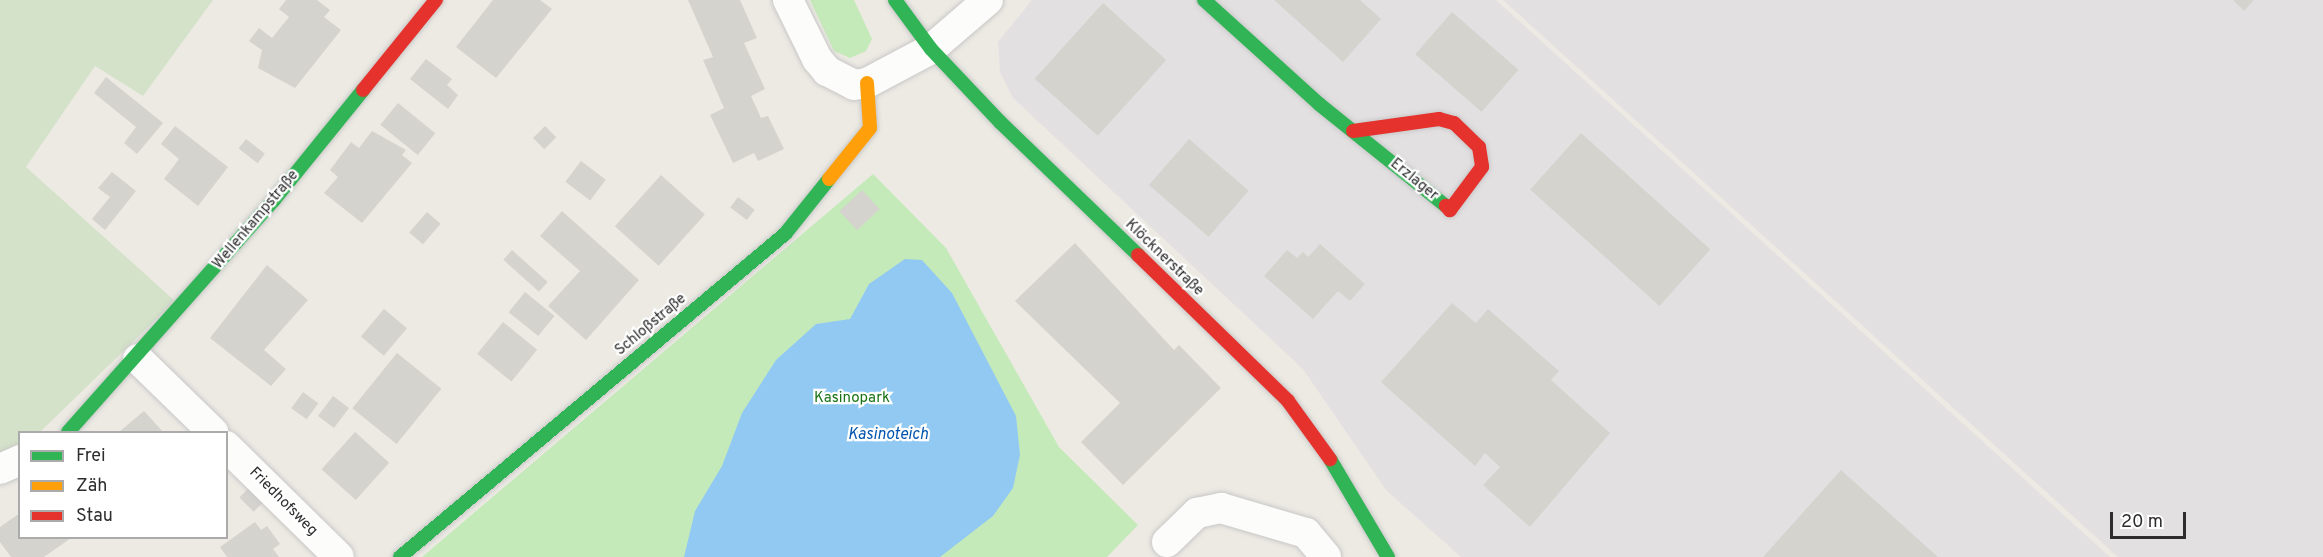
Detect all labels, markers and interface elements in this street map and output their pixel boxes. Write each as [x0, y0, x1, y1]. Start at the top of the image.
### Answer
street label: Erzlager [1386, 155, 1442, 205]
street label: Wellenkampstraße [209, 167, 303, 273]
street label: Klöcknerstraße [1121, 216, 1207, 300]
street label: Schloßstraße [612, 290, 690, 360]
park label: Kasinopark [814, 390, 890, 408]
water label: Kasinoteich [848, 425, 928, 445]
legend [18, 431, 228, 539]
text: Frei [76, 445, 106, 468]
street label: Friedhofsweg [245, 464, 321, 540]
text: Zäh [76, 475, 107, 498]
scale bar [2113, 500, 2190, 538]
text: Stau [76, 505, 113, 528]
text: 20 m [2121, 511, 2163, 534]

